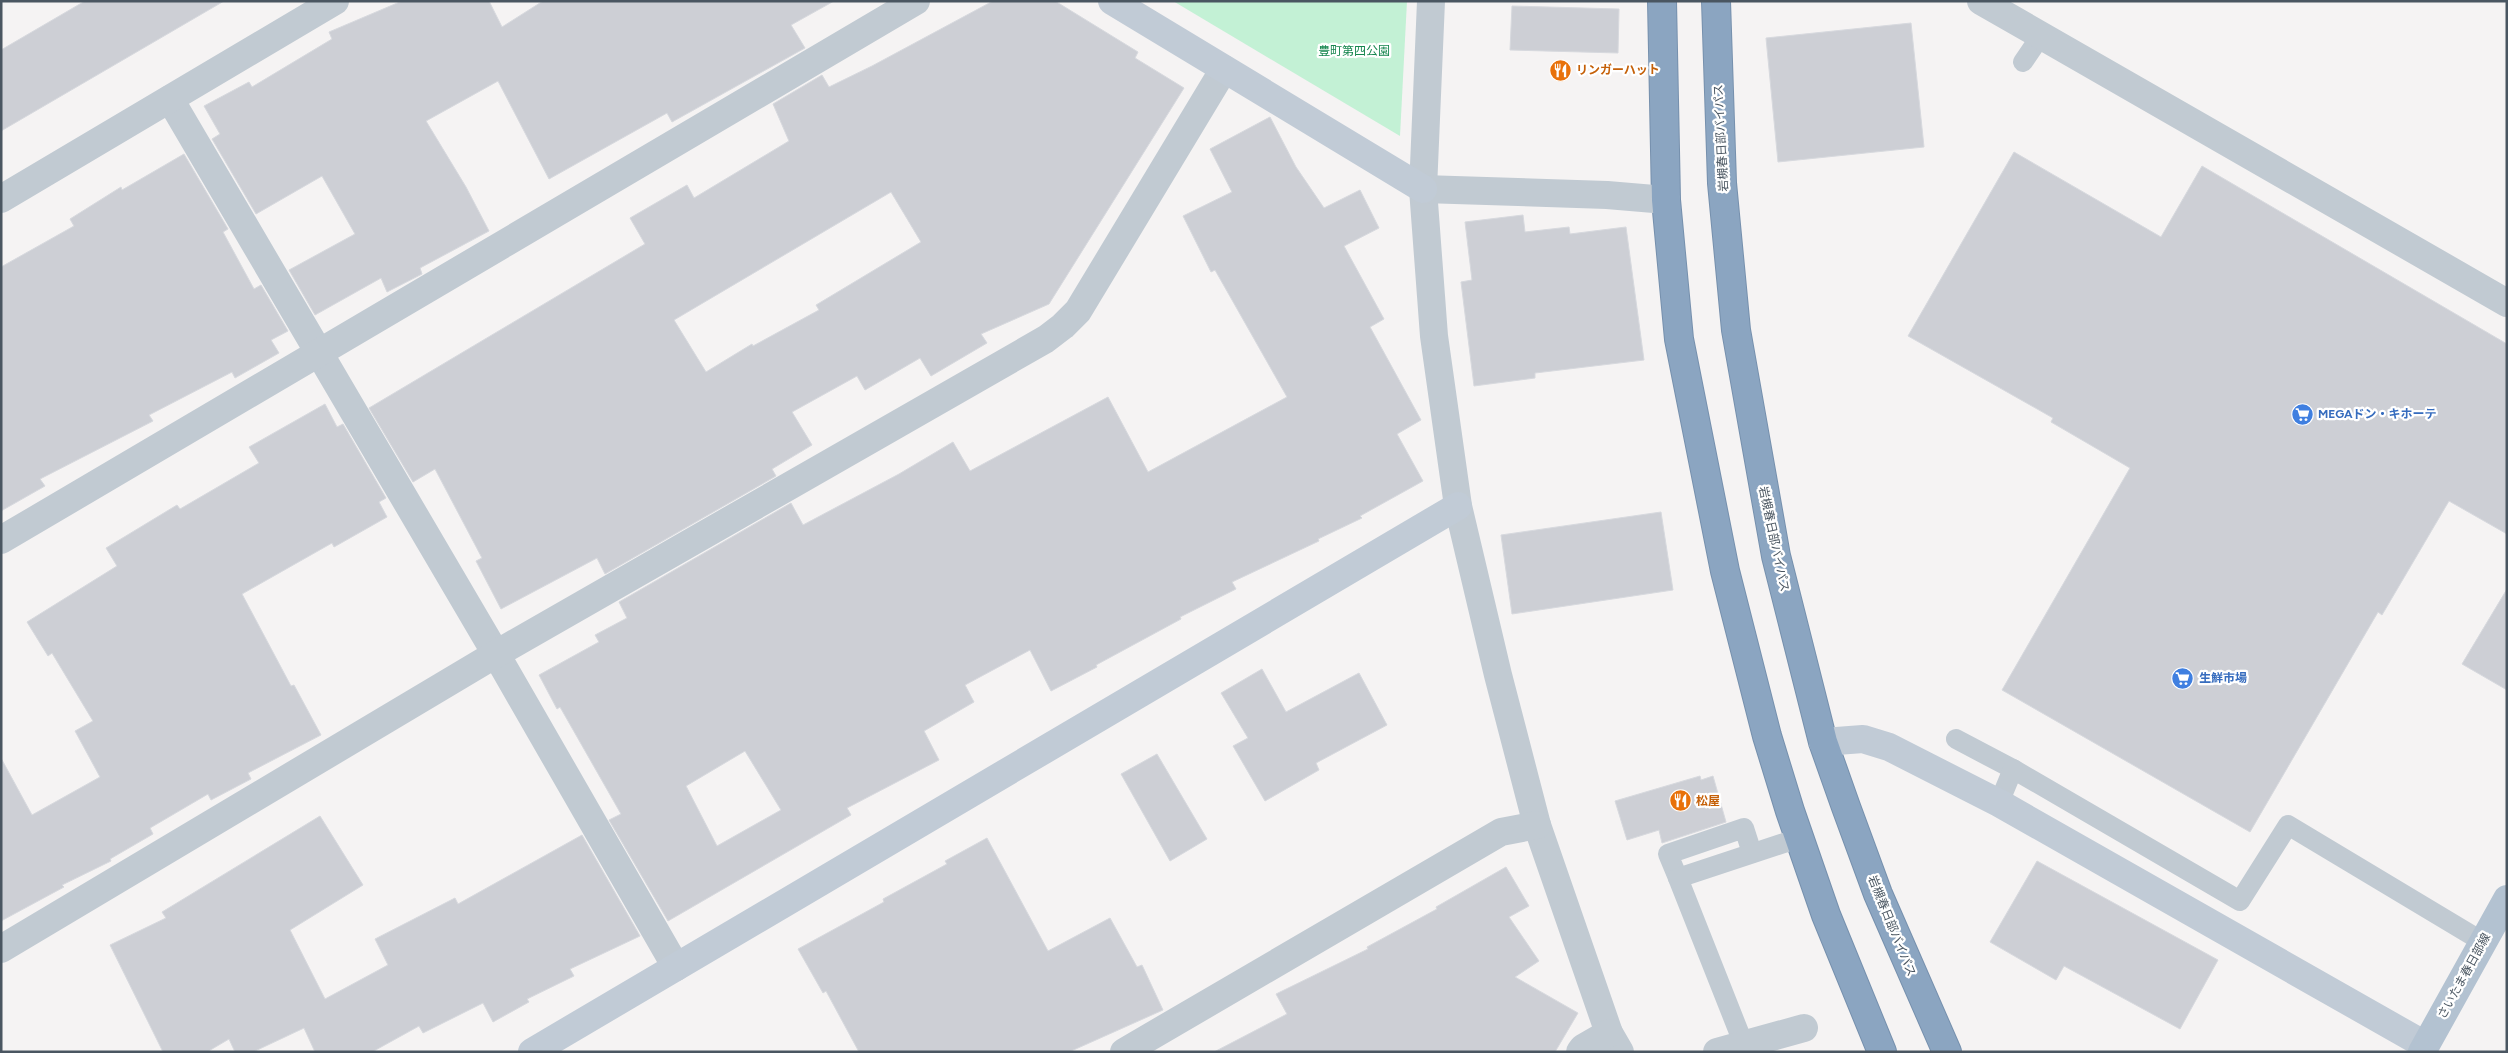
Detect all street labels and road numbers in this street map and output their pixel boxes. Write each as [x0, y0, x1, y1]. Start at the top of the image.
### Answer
street label: 岩槻春日部バイパス [1711, 84, 1731, 192]
street label: 岩槻春日部バイパス [1756, 485, 1792, 593]
street label: 岩槻春日部バイパス [1865, 873, 1919, 979]
street label: さいたま春日部線 [2435, 931, 2493, 1021]

